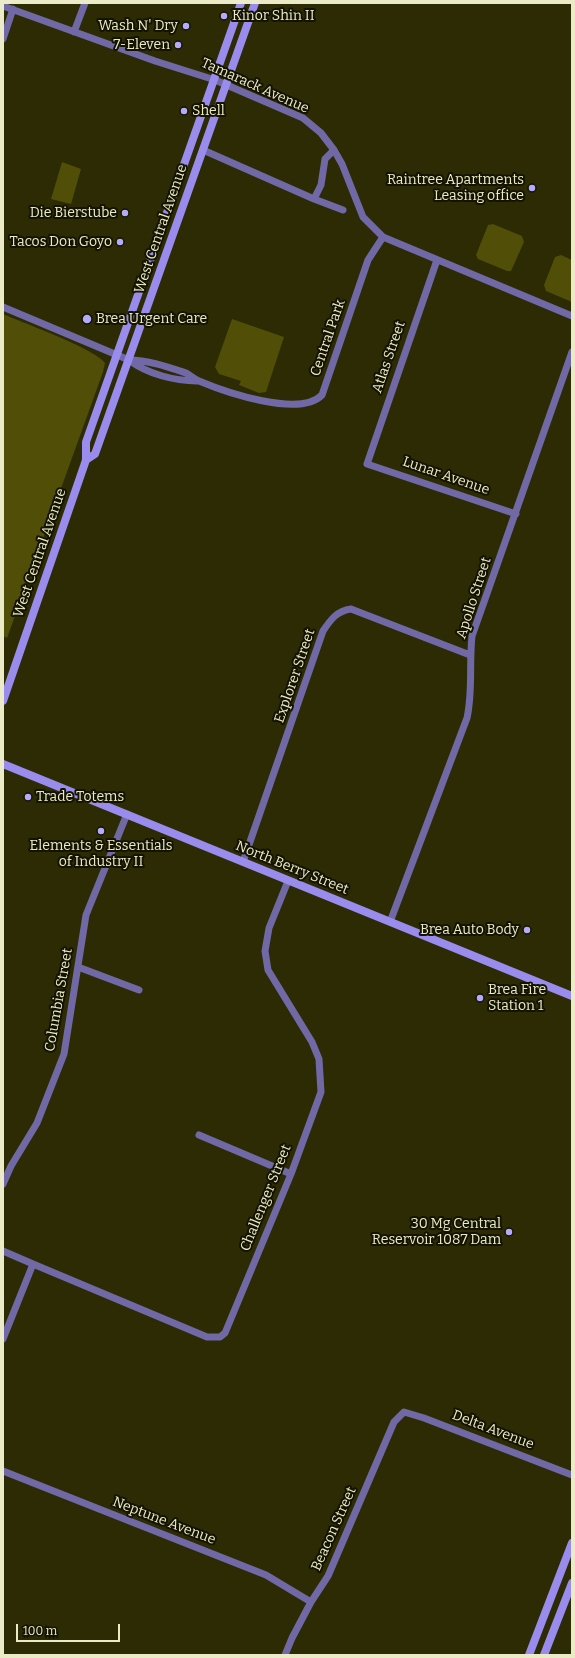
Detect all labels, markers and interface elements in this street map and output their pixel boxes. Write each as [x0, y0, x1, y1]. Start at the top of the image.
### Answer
place label: Kinor Shin II [232, 8, 315, 24]
marker: Kinor Shin II [219, 11, 229, 21]
place label: Wash N' Dry [98, 18, 178, 34]
marker: Wash N' Dry [181, 21, 191, 31]
place label: 7-Eleven [113, 37, 170, 53]
marker: 7-Eleven [173, 40, 183, 50]
street label: Tamarack Avenue [198, 55, 312, 117]
place label: Shell [192, 103, 225, 119]
marker: Shell [179, 106, 189, 116]
street label: West Central Avenue [131, 162, 191, 296]
place label: Raintree Apartments Leasing office [387, 172, 524, 204]
marker: Raintree Apartments Leasing office [527, 183, 537, 193]
place label: Die Bierstube [30, 205, 117, 221]
marker: Die Bierstube [120, 208, 130, 218]
place label: Tacos Don Goyo [10, 234, 112, 250]
marker: Tacos Don Goyo [115, 237, 125, 247]
street label: Central Park [307, 297, 349, 379]
place label: Brea Urgent Care [96, 311, 207, 327]
marker: Brea Urgent Care [81, 313, 93, 325]
street label: Atlas Street [369, 319, 409, 395]
street label: Lunar Avenue [400, 453, 492, 499]
street label: West Central Avenue [10, 486, 70, 620]
street label: Apollo Street [453, 555, 495, 641]
street label: Explorer Street [271, 627, 319, 725]
place label: Trade Totems [36, 789, 124, 805]
marker: Trade Totems [23, 792, 33, 802]
marker: Elements & Essentials of Industry II [96, 826, 106, 836]
place label: Elements & Essentials of Industry II [30, 838, 172, 870]
street label: North Berry Street [233, 838, 351, 898]
place label: Brea Auto Body [420, 922, 519, 938]
marker: Brea Auto Body [522, 925, 532, 935]
street label: Columbia Street [42, 947, 76, 1053]
place label: Brea Fire Station 1 [488, 982, 546, 1014]
marker: Brea Fire Station 1 [475, 993, 485, 1003]
street label: Challenger Street [237, 1142, 295, 1254]
place label: 30 Mg Central Reservoir 1087 Dam [372, 1216, 501, 1248]
marker: 30 Mg Central Reservoir 1087 Dam [504, 1227, 514, 1237]
street label: Delta Avenue [450, 1407, 536, 1453]
street label: Beacon Street [308, 1484, 360, 1574]
street label: Neptune Avenue [110, 1494, 218, 1548]
scale bar [18, 1616, 122, 1642]
text: 100 m [23, 1624, 57, 1638]

